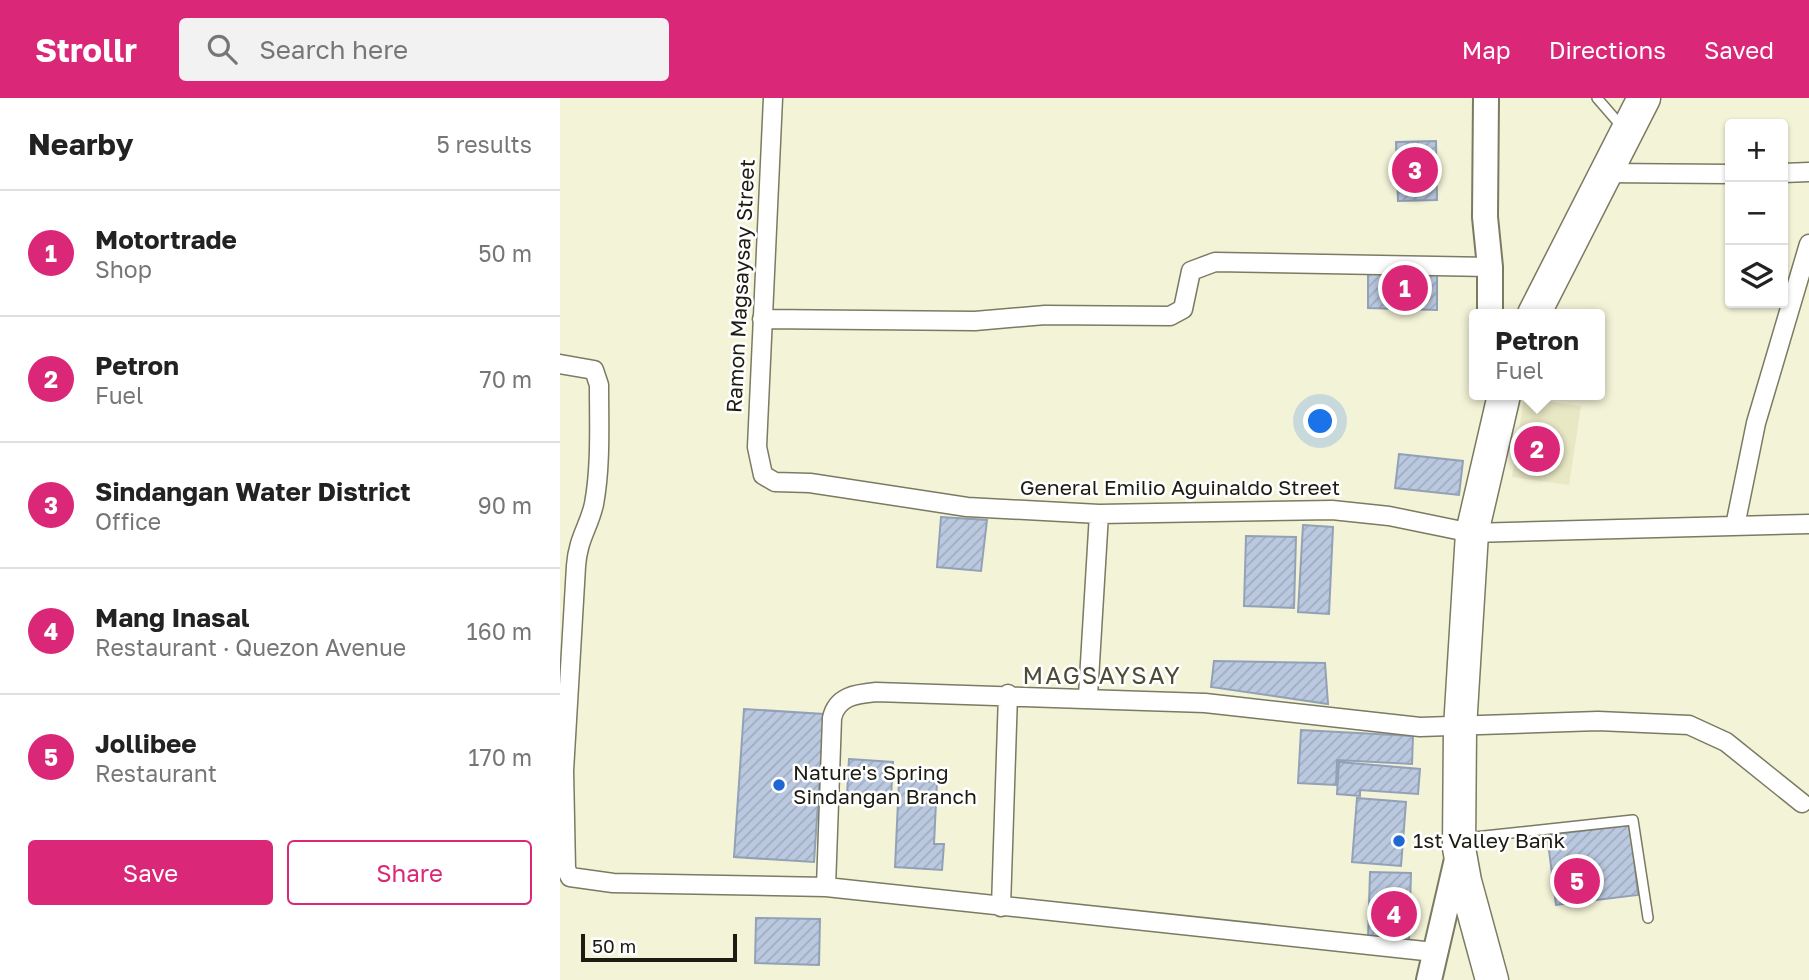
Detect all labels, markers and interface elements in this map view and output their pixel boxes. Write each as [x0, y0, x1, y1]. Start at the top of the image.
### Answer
search box [179, 18, 669, 81]
text: Strollr [35, 30, 137, 69]
icon: search [203, 30, 241, 68]
text: Search here [259, 34, 408, 65]
text: Map [1462, 35, 1511, 64]
text: Directions [1549, 35, 1666, 64]
text: Saved [1704, 35, 1774, 64]
map controls [1725, 119, 1788, 308]
button: + [1725, 119, 1788, 182]
text: Nearby [28, 126, 133, 162]
text: 5 results [436, 130, 532, 158]
pin: 3 [1392, 144, 1438, 196]
street label: Ramon Magsaysay Street [720, 158, 760, 414]
button: − [1725, 182, 1788, 245]
text: Motortrade [95, 224, 237, 255]
text: 1 [45, 239, 57, 267]
text: 50 m [478, 239, 532, 267]
button: layers [1725, 245, 1788, 308]
text: Shop [95, 255, 152, 283]
pin: 1 [1382, 262, 1428, 314]
popup [1469, 309, 1605, 400]
text: Petron [1495, 325, 1579, 356]
text: Petron [95, 350, 179, 381]
text: Fuel [1495, 356, 1543, 384]
text: 2 [44, 365, 58, 393]
text: 70 m [479, 365, 532, 393]
text: Fuel [95, 381, 143, 409]
your location [1303, 404, 1337, 438]
pin: 2 [1514, 423, 1560, 475]
street label: General Emilio Aguinaldo Street [1020, 474, 1340, 500]
text: Sindangan Water District [95, 476, 411, 507]
text: 3 [44, 491, 58, 519]
text: 90 m [478, 491, 532, 519]
text: Office [95, 507, 161, 535]
text: Mang Inasal [95, 602, 249, 633]
text: 4 [44, 617, 58, 645]
text: 160 m [467, 617, 532, 645]
text: Restaurant · Quezon Avenue [95, 633, 406, 661]
district label: MAGSAYSAY [1023, 660, 1182, 689]
text: Jollibee [95, 728, 197, 759]
text: 5 [44, 743, 58, 771]
text: 170 m [468, 743, 532, 771]
text: Restaurant [95, 759, 217, 787]
place label: Nature's Spring Sindangan Branch [793, 759, 977, 809]
marker: Nature's Spring Sindangan Branch [771, 777, 787, 793]
place label: 1st Valley Bank [1413, 827, 1565, 853]
marker: 1st Valley Bank [1391, 833, 1407, 849]
button: Save [28, 840, 273, 905]
button: Share [287, 840, 532, 905]
pin: 5 [1554, 855, 1600, 907]
pin: 4 [1371, 888, 1417, 940]
scale bar [581, 931, 737, 963]
text: 50 m [592, 934, 636, 957]

